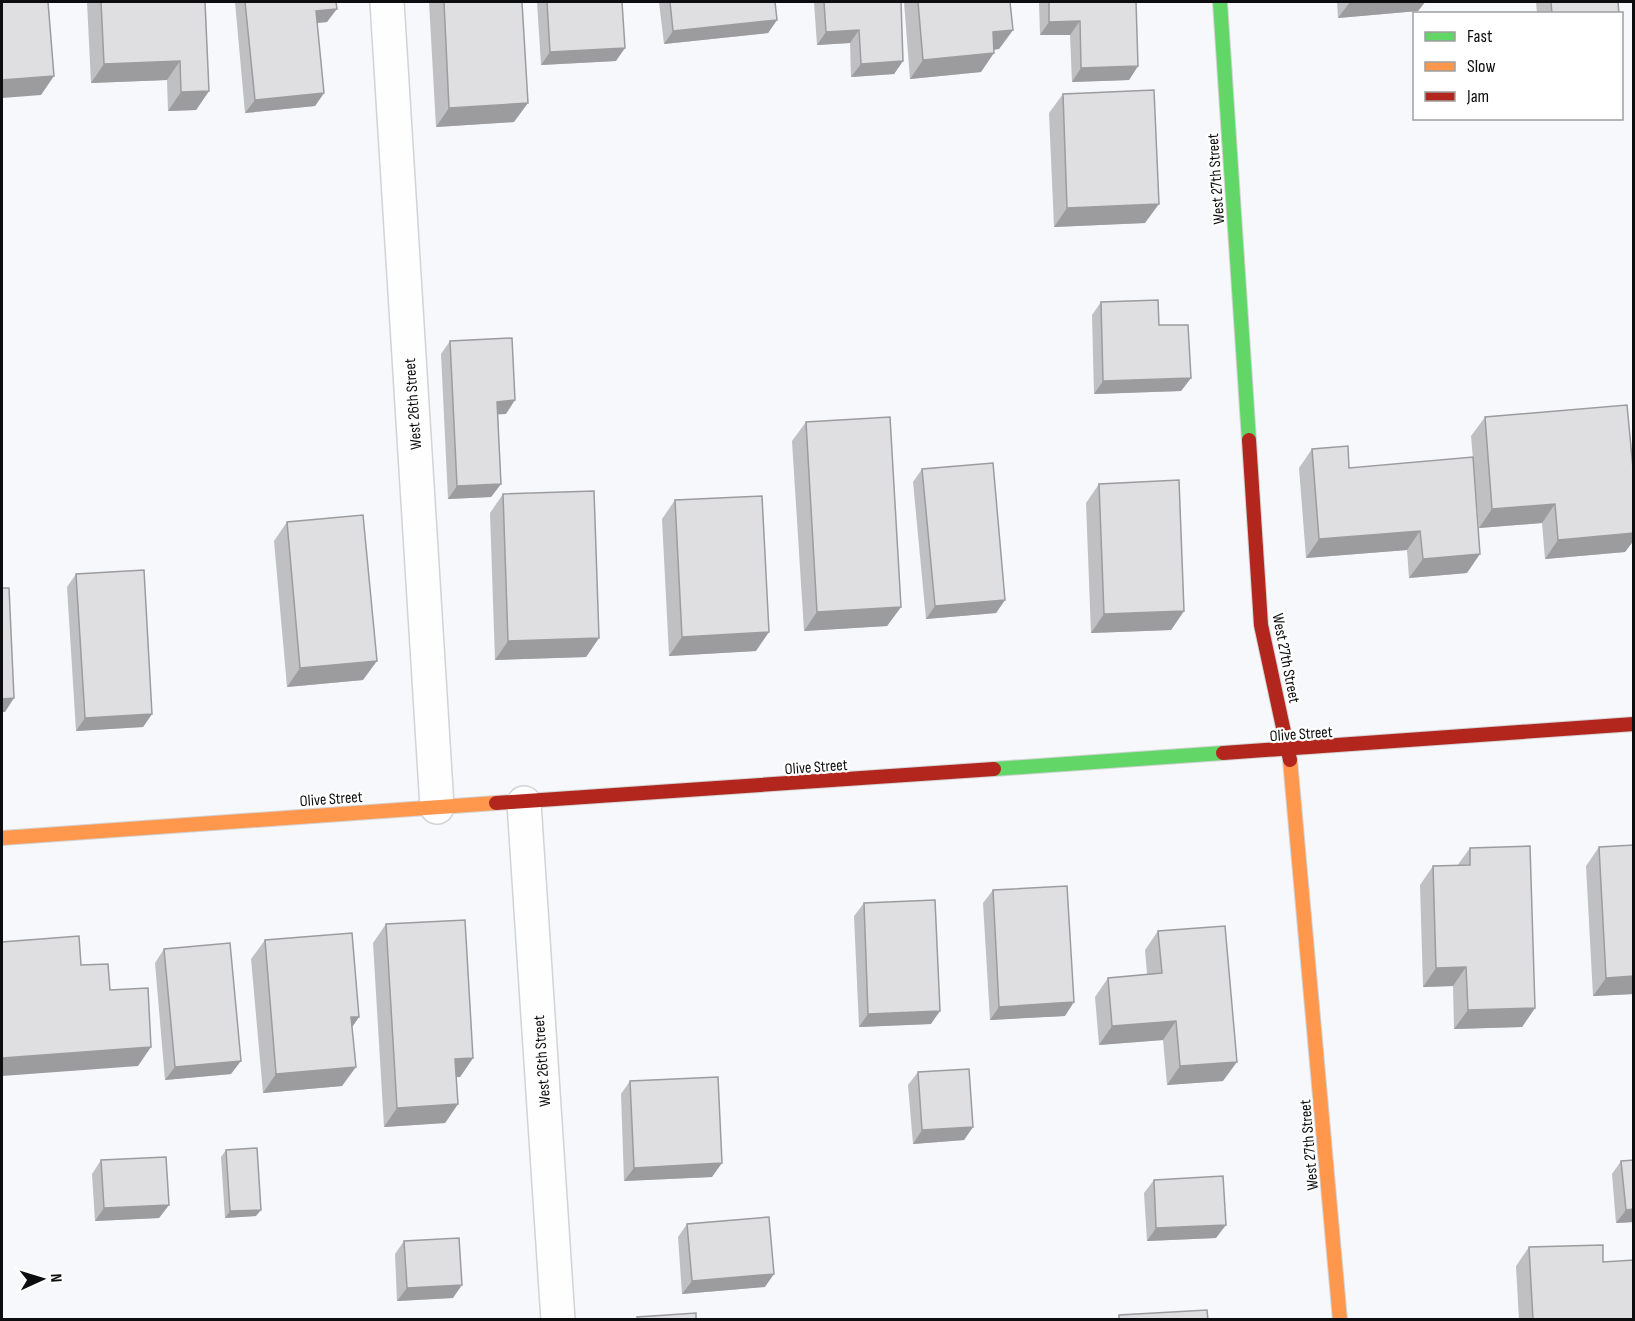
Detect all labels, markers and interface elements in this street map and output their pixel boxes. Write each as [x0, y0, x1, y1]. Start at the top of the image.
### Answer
legend [1413, 12, 1623, 120]
text: Fast [1467, 26, 1493, 47]
text: Slow [1467, 56, 1496, 77]
text: Jam [1466, 86, 1489, 107]
street label: West 27th Street [1204, 133, 1229, 225]
street label: West 26th Street [401, 358, 426, 450]
street label: West 27th Street [1268, 612, 1304, 705]
street label: Olive Street [1269, 723, 1333, 746]
street label: Olive Street [784, 756, 848, 779]
street label: Olive Street [299, 788, 363, 811]
street label: West 26th Street [530, 1015, 555, 1107]
street label: West 27th Street [1296, 1099, 1323, 1191]
north arrow [12, 1249, 72, 1309]
text: N [46, 1273, 65, 1283]

